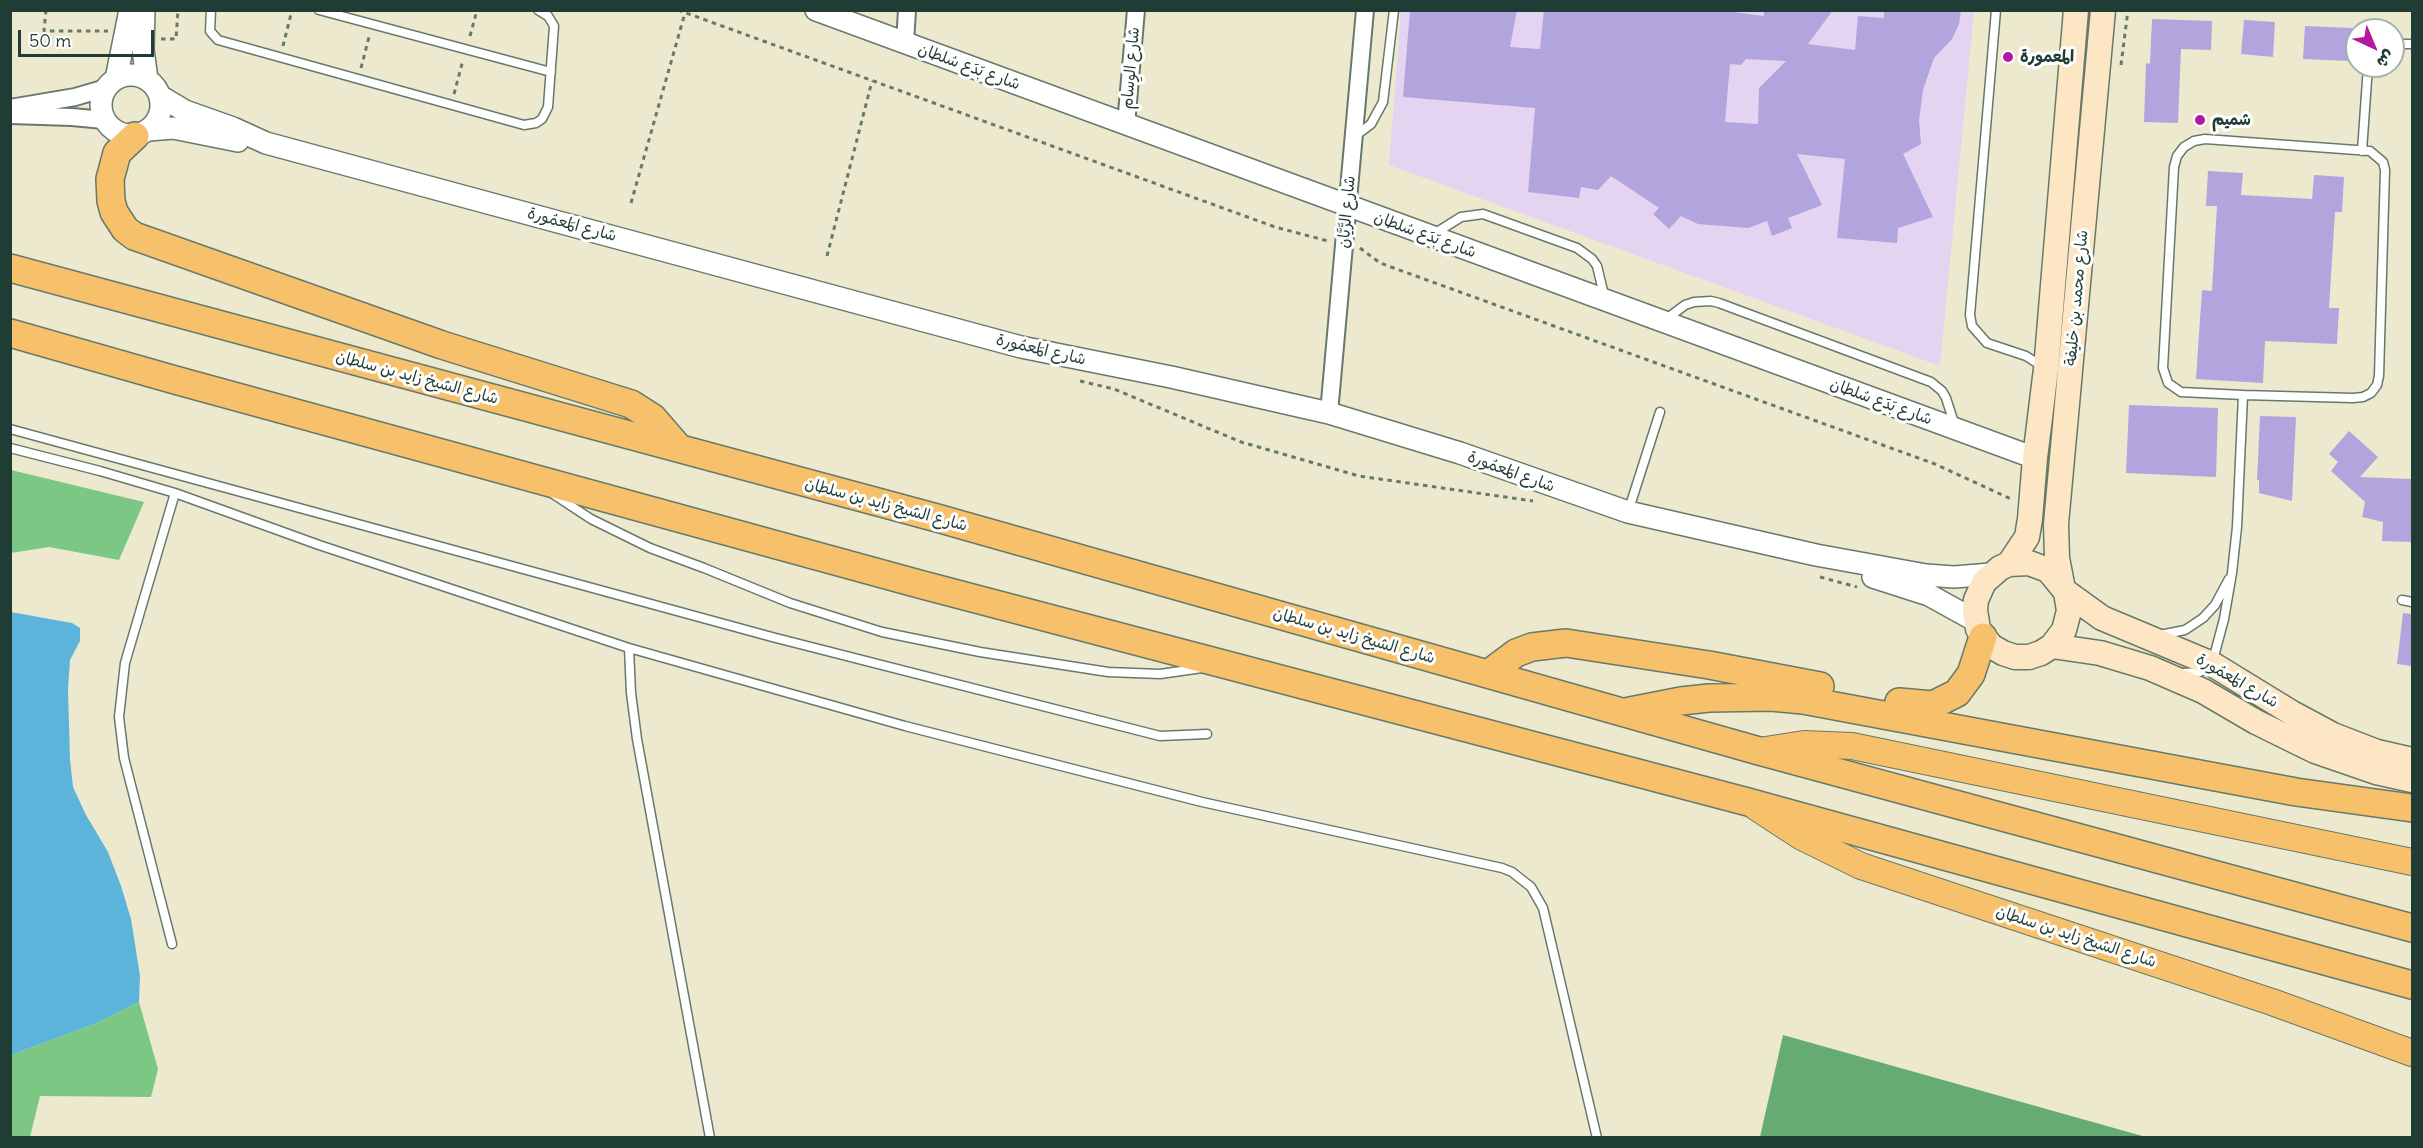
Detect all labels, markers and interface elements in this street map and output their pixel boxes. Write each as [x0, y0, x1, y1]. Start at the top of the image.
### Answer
scale bar [21, 18, 158, 56]
north arrow [2345, 18, 2405, 78]
street label: شارع الوِسام [1118, 26, 1144, 110]
text: 50 m [29, 29, 71, 52]
street label: شارع بَدَع سُلطان [915, 40, 1023, 94]
text: ش [2373, 46, 2399, 73]
place label: المعمورة [2020, 47, 2074, 67]
marker: المعمورة [2001, 50, 2015, 64]
place label: شميم [2212, 110, 2251, 130]
marker: شميم [2193, 113, 2207, 127]
street label: شارع الرَّيَّان [1334, 175, 1360, 249]
street label: شارع المَعمُورة [525, 204, 619, 246]
street label: شارع بَدَع سُلطان [1371, 208, 1479, 262]
street label: شارع محمد بن خليفة [2061, 229, 2093, 367]
street label: شارع المَعمُورة [994, 330, 1088, 370]
street label: شارع الشيخ زايد بن سلطان [334, 347, 500, 409]
street label: شارع بَدَع سُلطان [1827, 375, 1935, 429]
street label: شارع المَعمُورة [1465, 447, 1557, 497]
street label: شارع الشيخ زايد بن سلطان [803, 474, 969, 536]
street label: شارع الشيخ زايد بن سلطان [1271, 604, 1437, 668]
street label: شارع المَعمُورة [2193, 650, 2281, 712]
street label: شارع الشيخ زايد بن سلطان [1993, 902, 2159, 972]

